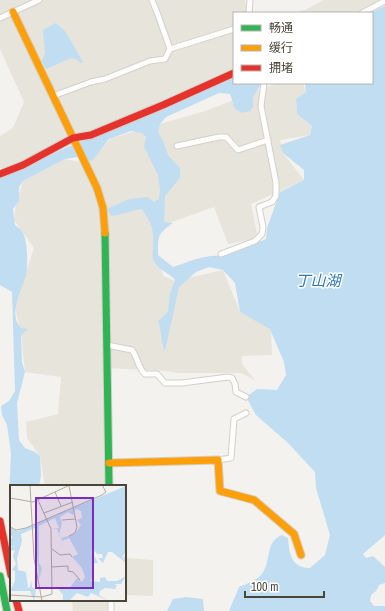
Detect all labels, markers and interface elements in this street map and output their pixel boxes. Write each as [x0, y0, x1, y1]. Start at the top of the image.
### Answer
legend [233, 12, 373, 84]
text: 畅通 [269, 20, 293, 36]
text: 缓行 [269, 40, 293, 56]
text: 拥堵 [269, 60, 293, 76]
water label: 丁山湖 [295, 270, 342, 291]
inset map [10, 485, 126, 601]
scale bar [245, 573, 324, 599]
text: 100 m [251, 579, 278, 595]

